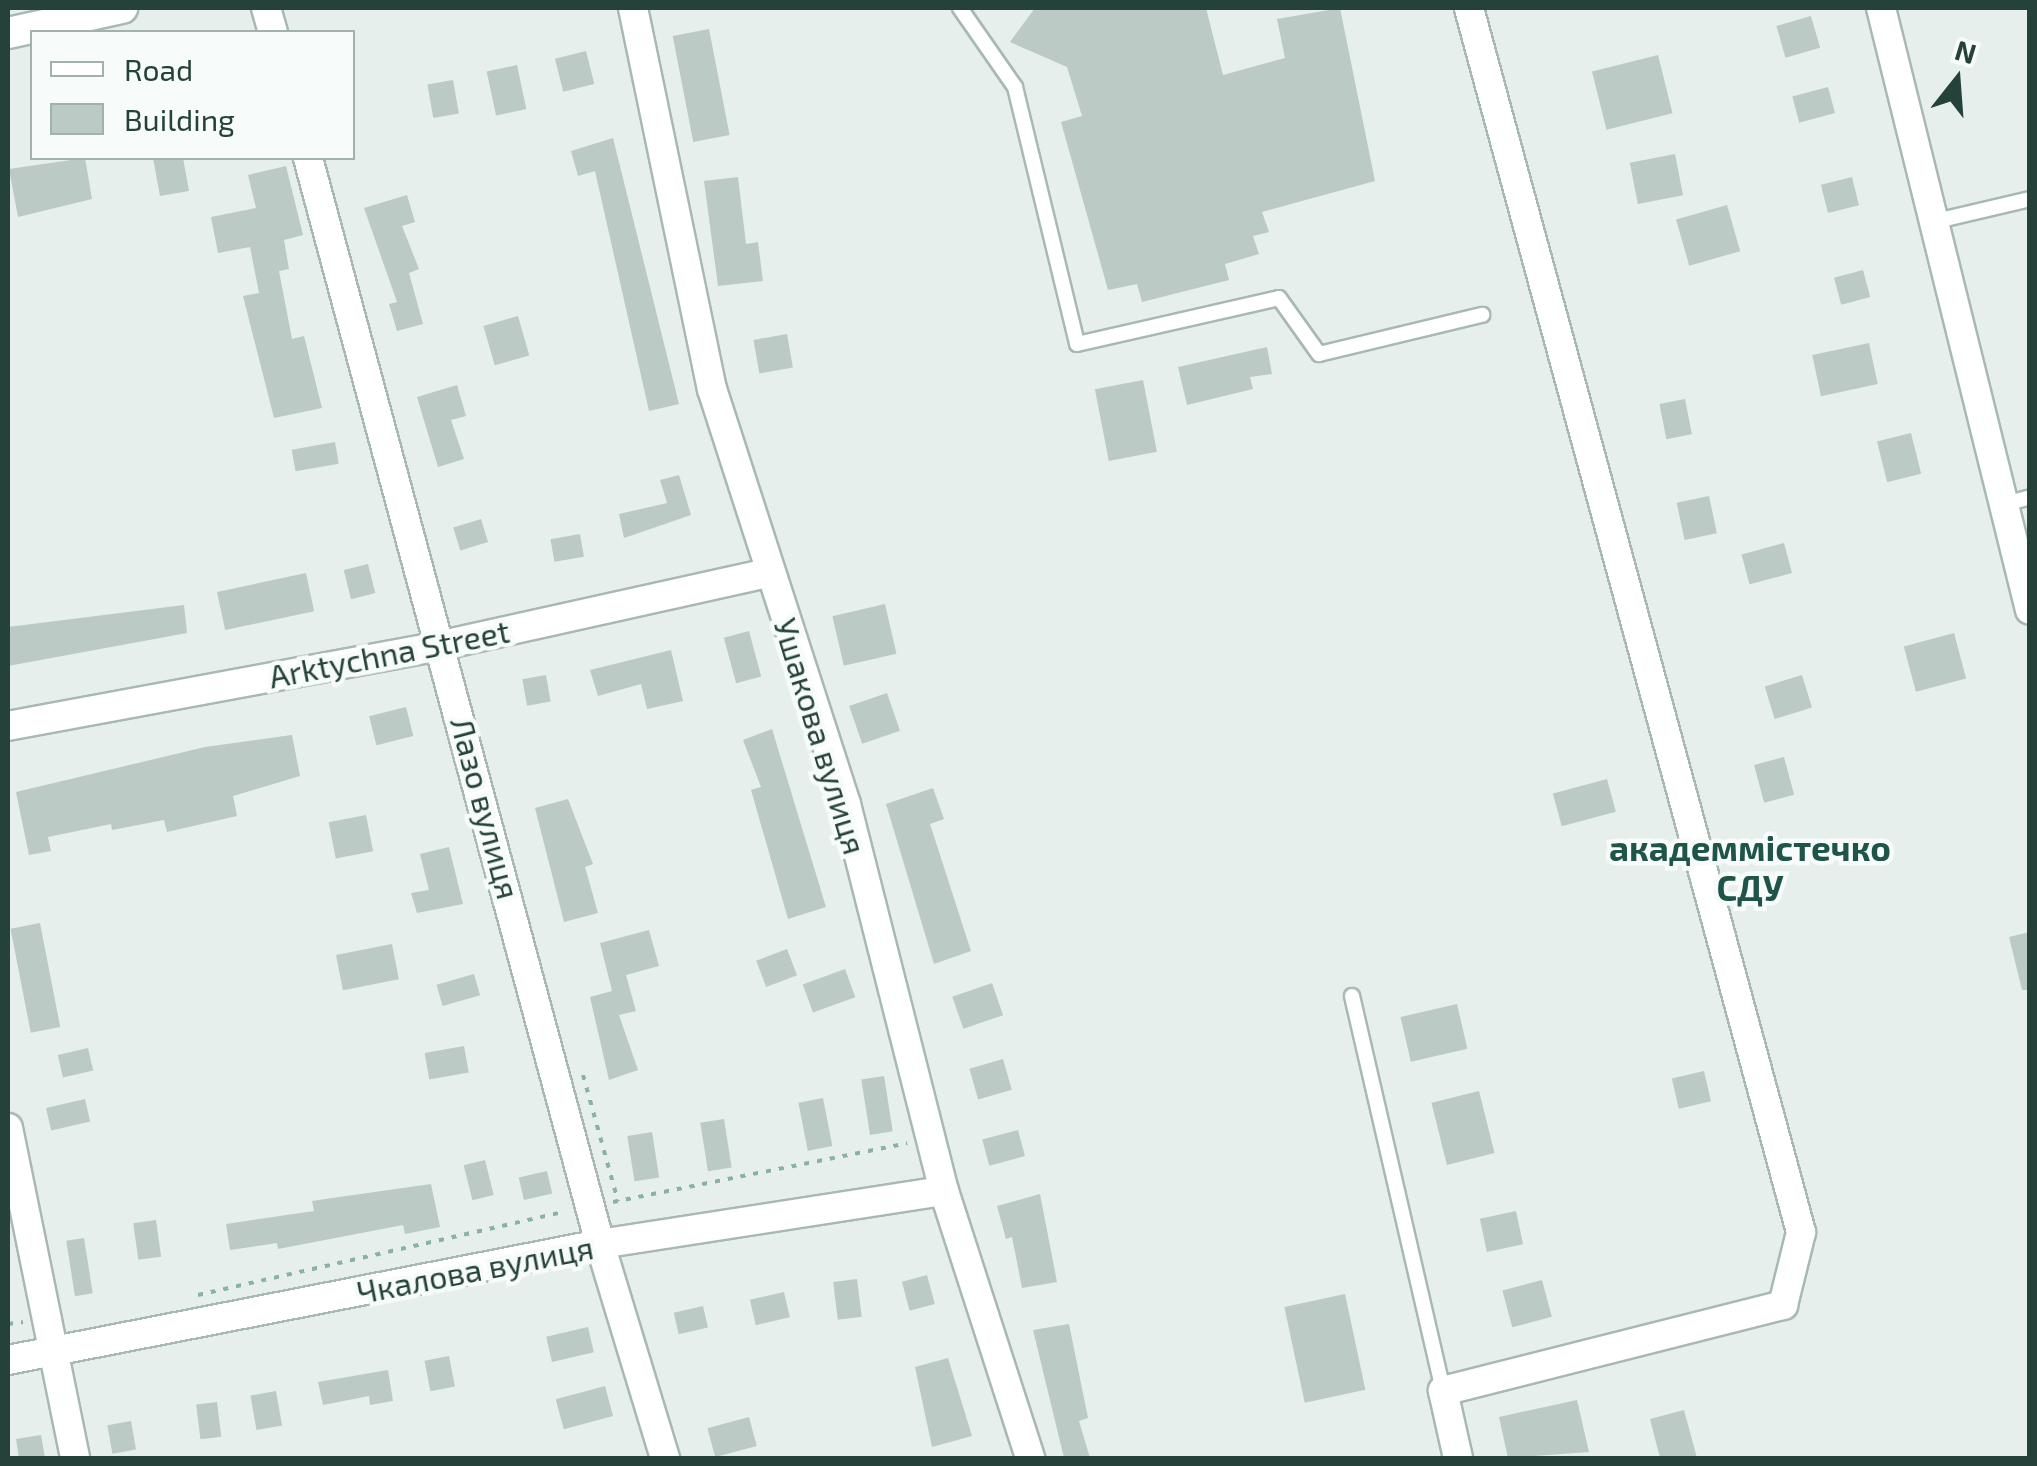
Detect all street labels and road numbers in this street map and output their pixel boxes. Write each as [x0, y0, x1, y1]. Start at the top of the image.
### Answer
street label: Arktychna Street [265, 611, 513, 695]
street label: Ушакова вулиця [767, 613, 875, 859]
street label: Лазо вулиця [443, 713, 529, 903]
street label: Чкалова вулиця [353, 1227, 597, 1311]

